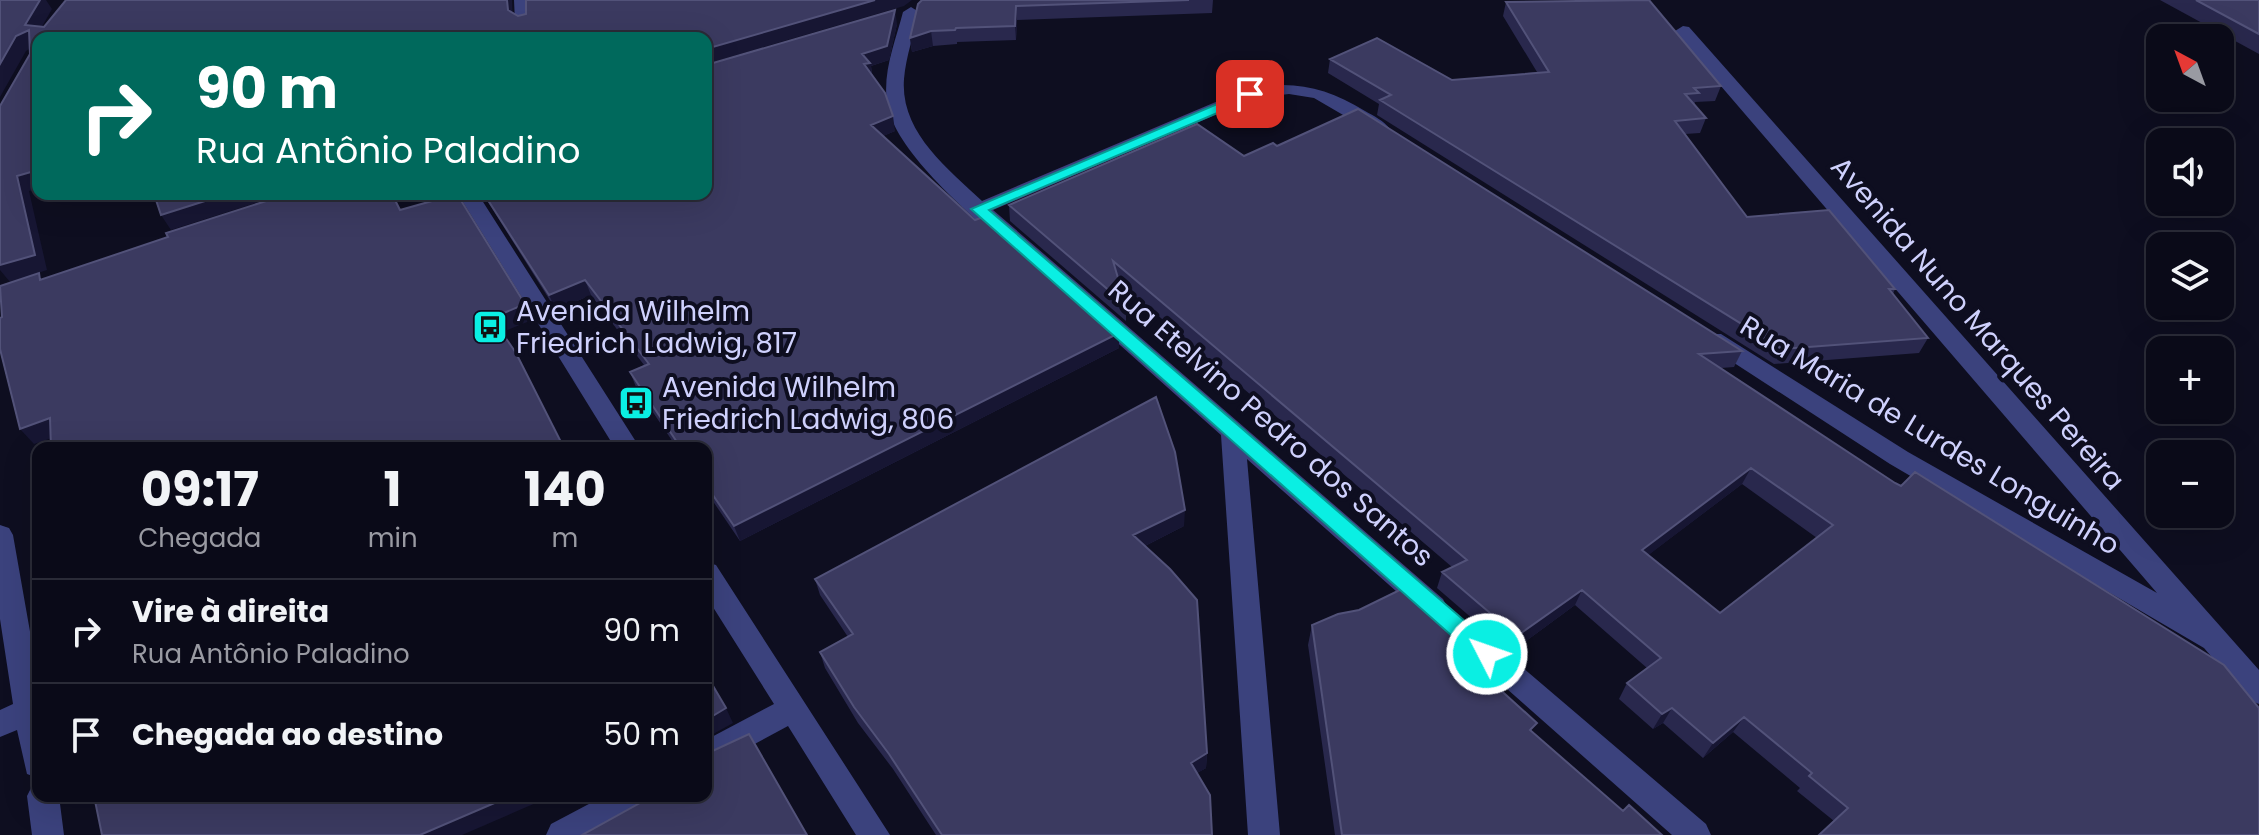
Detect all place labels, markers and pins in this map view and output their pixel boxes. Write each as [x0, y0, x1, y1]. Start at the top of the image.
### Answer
pin [1216, 60, 1284, 128]
place label: Avenida Wilhelm Friedrich Ladwig, 817 [516, 292, 797, 363]
bus stop icon: Avenida Wilhelm Friedrich Ladwig, 817 [471, 308, 509, 346]
place label: Avenida Wilhelm Friedrich Ladwig, 806 [662, 368, 954, 439]
bus stop icon: Avenida Wilhelm Friedrich Ladwig, 806 [617, 384, 655, 422]

